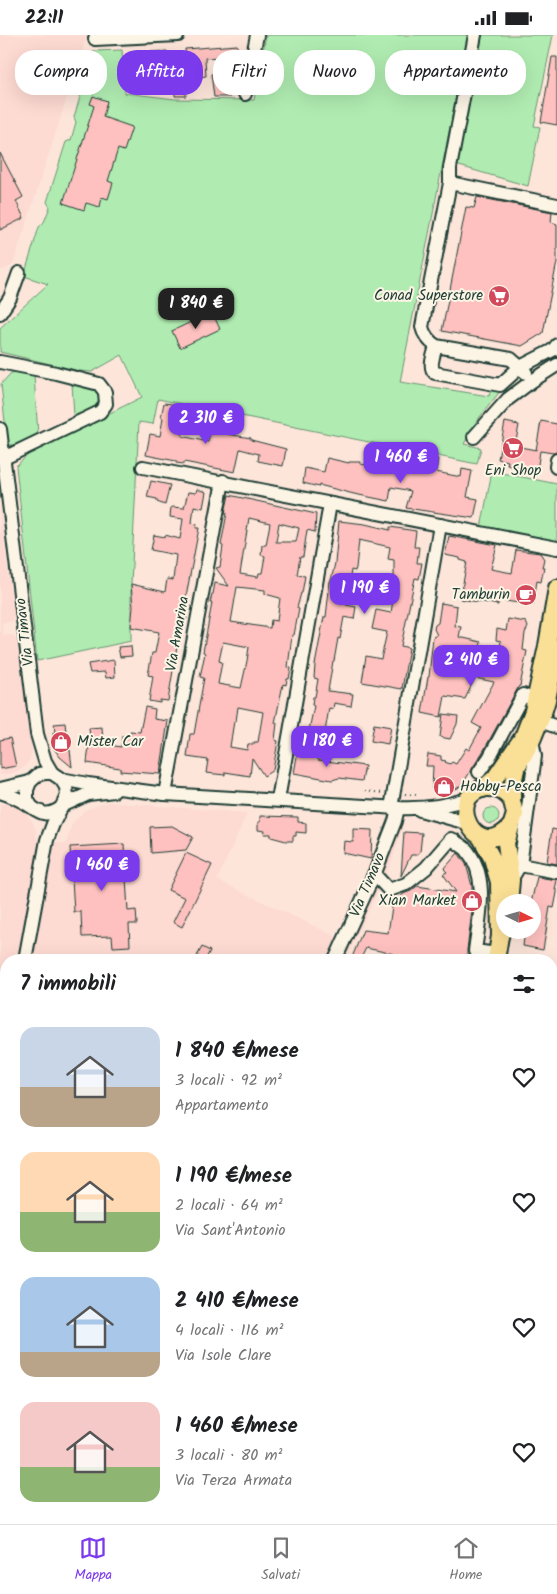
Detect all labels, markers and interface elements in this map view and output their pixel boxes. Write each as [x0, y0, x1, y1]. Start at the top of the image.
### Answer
text: 22:11 [25, 3, 63, 33]
chip: Compra [15, 50, 107, 95]
chip: Affitta [117, 50, 203, 95]
chip: Filtri [213, 50, 284, 95]
chip: Nuovo [294, 50, 375, 95]
chip: Appartamento [385, 50, 526, 95]
place label: Conad Superstore [374, 284, 483, 308]
supermarket icon: Conad Superstore [487, 284, 511, 308]
pin: 1 840 € [150, 287, 242, 330]
text: 1 840 € [169, 291, 223, 316]
pin: 2 310 € [160, 403, 252, 445]
text: 2 310 € [179, 406, 233, 431]
supermarket icon: Eni Shop [501, 436, 525, 460]
pin: 1 460 € [355, 441, 447, 484]
text: 1 460 € [375, 445, 427, 470]
place label: Eni Shop [485, 459, 541, 483]
pin: 1 190 € [319, 573, 411, 615]
text: 1 190 € [341, 576, 389, 601]
place label: Tamburin [451, 583, 510, 607]
cafe icon: Tamburin [514, 583, 538, 607]
street label: Via Amarina [160, 594, 196, 674]
street label: Via Timavo [9, 596, 41, 667]
pin: 2 410 € [425, 645, 517, 687]
text: 2 410 € [444, 648, 498, 673]
pin: 1 180 € [281, 725, 373, 768]
text: 1 180 € [302, 729, 352, 754]
shop icon: Mister Car [49, 730, 73, 754]
place label: Mister Car [77, 730, 144, 754]
shop icon: Hobby-Pesca [432, 775, 456, 799]
place label: Hobby-Pesca [460, 775, 542, 799]
pin: 1 460 € [56, 849, 148, 892]
street label: Via Timavo [344, 849, 392, 921]
text: 1 460 € [76, 853, 128, 878]
place label: Xian Market [379, 889, 456, 913]
shop icon: Xian Market [460, 889, 484, 913]
north arrow [496, 894, 541, 939]
map controls [496, 894, 541, 939]
text: 7 immobili [20, 968, 116, 1001]
icon: filters [510, 970, 538, 998]
text: 1 840 €/mese [175, 1035, 299, 1068]
icon: home [60, 1047, 120, 1107]
icon: heart [510, 1063, 538, 1091]
text: 3 locali · 92 m² [175, 1068, 282, 1093]
text: Appartamento [175, 1093, 268, 1118]
text: 1 190 €/mese [175, 1160, 292, 1193]
icon: home [60, 1172, 120, 1232]
icon: heart [510, 1188, 538, 1216]
text: 2 locali · 64 m² [175, 1193, 283, 1218]
text: Via Sant'Antonio [175, 1218, 286, 1243]
text: 2 410 €/mese [175, 1285, 299, 1318]
icon: home [60, 1297, 120, 1357]
icon: heart [510, 1313, 538, 1341]
text: 4 locali · 116 m² [175, 1318, 283, 1343]
text: Via Isole Clare [175, 1343, 271, 1368]
text: 1 460 €/mese [175, 1410, 298, 1443]
icon: home [60, 1422, 120, 1482]
icon: heart [510, 1438, 538, 1466]
text: 3 locali · 80 m² [175, 1443, 282, 1468]
text: Via Terza Armata [175, 1468, 292, 1493]
tab: Mappa [75, 1534, 112, 1586]
tab: Salvati [261, 1534, 300, 1586]
tab: Home [449, 1534, 482, 1586]

